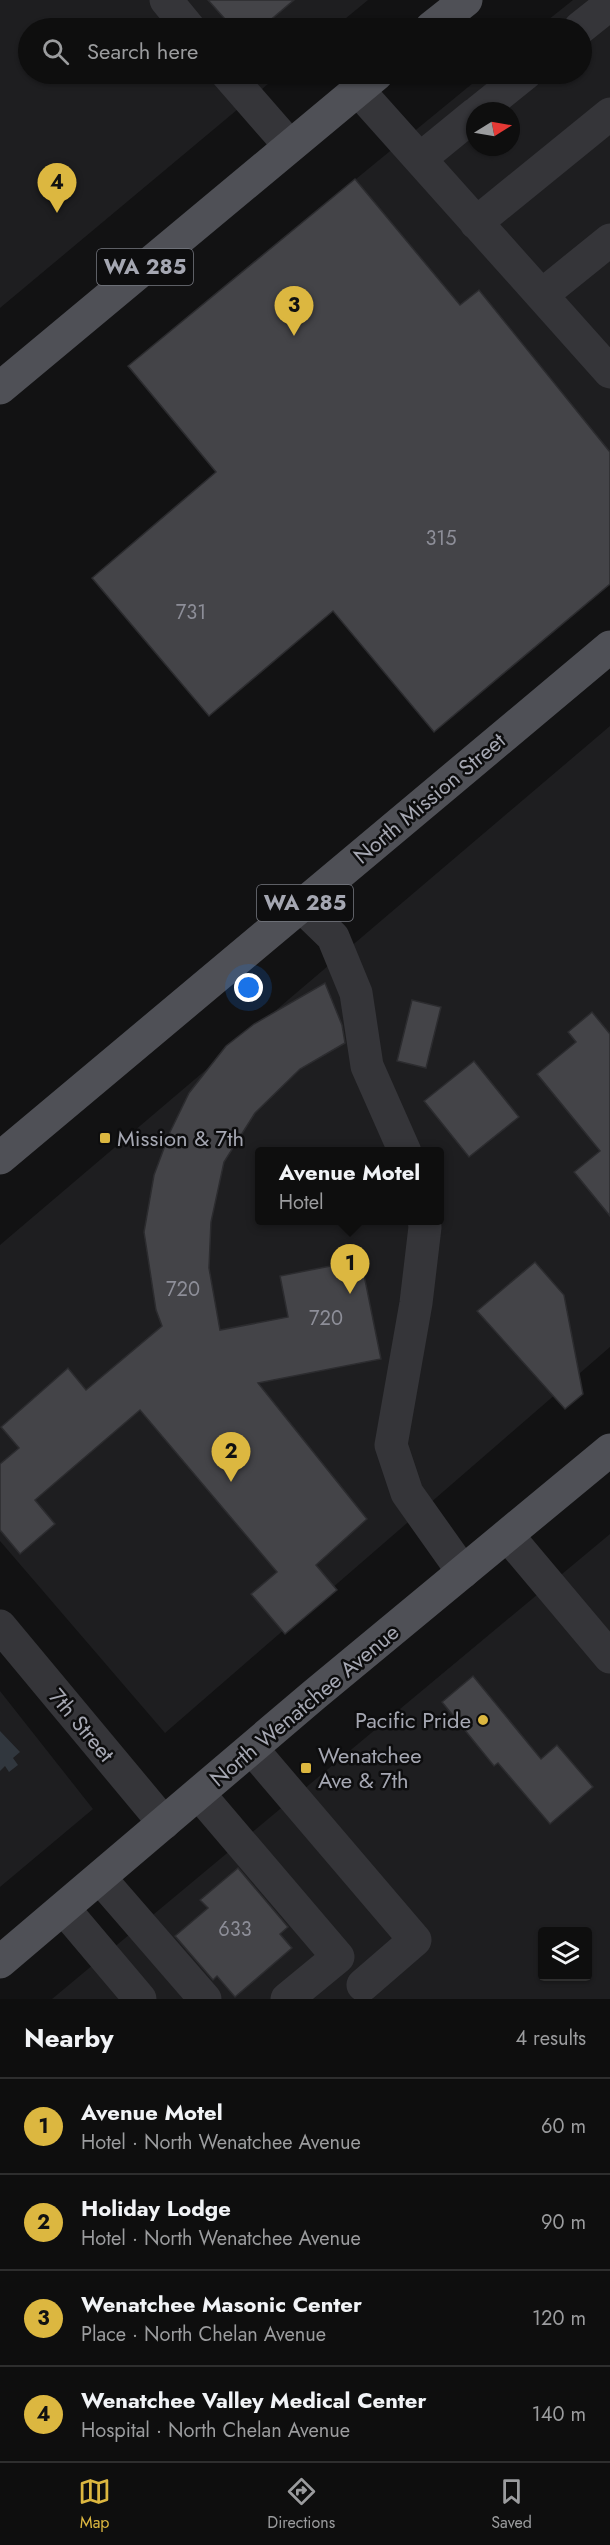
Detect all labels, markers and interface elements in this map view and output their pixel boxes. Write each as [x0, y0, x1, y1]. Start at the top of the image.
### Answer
search box [18, 18, 592, 84]
icon: search [39, 35, 72, 68]
text: Search here [87, 35, 198, 67]
north arrow [466, 102, 520, 156]
pin: 4 [38, 164, 76, 213]
road number: WA 285 [97, 249, 193, 285]
pin: 3 [274, 286, 314, 336]
house number: 315 [425, 524, 457, 553]
house number: 731 [176, 598, 206, 627]
street label: North Mission Street [346, 724, 512, 871]
road number: WA 285 [257, 885, 353, 921]
your location [234, 973, 263, 1002]
place label: Mission & 7th [117, 1122, 244, 1154]
marker: Mission & 7th [98, 1131, 112, 1145]
popup [255, 1147, 444, 1225]
text: Avenue Motel [279, 1156, 420, 1188]
text: Hotel [279, 1188, 324, 1217]
pin: 1 [330, 1244, 370, 1294]
house number: 720 [166, 1275, 200, 1304]
house number: 720 [309, 1304, 343, 1333]
pin: 2 [212, 1432, 250, 1482]
street label: North Wenatchee Avenue [202, 1616, 406, 1794]
street label: 7th Street [42, 1681, 123, 1769]
place label: Pacific Pride [355, 1704, 471, 1736]
marker: Pacific Pride [476, 1713, 490, 1727]
place label: Wenatchee Ave & 7th [318, 1739, 422, 1796]
marker: Wenatchee Ave & 7th [299, 1761, 313, 1775]
house number: 633 [218, 1915, 252, 1944]
map controls [538, 1927, 592, 1981]
button: layers [538, 1927, 592, 1981]
text: Nearby [24, 2019, 113, 2057]
text: 4 results [515, 2024, 586, 2053]
text: Avenue Motel [81, 2096, 223, 2128]
text: 1 [38, 2112, 49, 2141]
text: 60 m [541, 2112, 586, 2141]
text: Hotel · North Wenatchee Avenue [81, 2128, 361, 2157]
text: Holiday Lodge [81, 2192, 231, 2224]
text: 2 [37, 2208, 50, 2237]
text: 90 m [541, 2208, 586, 2237]
text: Hotel · North Wenatchee Avenue [81, 2224, 361, 2253]
text: Wenatchee Masonic Center [81, 2288, 362, 2320]
text: 3 [37, 2304, 50, 2333]
text: 120 m [532, 2304, 586, 2333]
text: Place · North Chelan Avenue [81, 2320, 326, 2349]
text: Wenatchee Valley Medical Center [81, 2384, 426, 2416]
text: 4 [37, 2400, 50, 2429]
text: 140 m [532, 2400, 586, 2429]
text: Hospital · North Chelan Avenue [81, 2416, 350, 2445]
tab: Map [78, 2475, 111, 2534]
tab: Directions [267, 2475, 335, 2534]
tab: Saved [491, 2475, 532, 2534]

